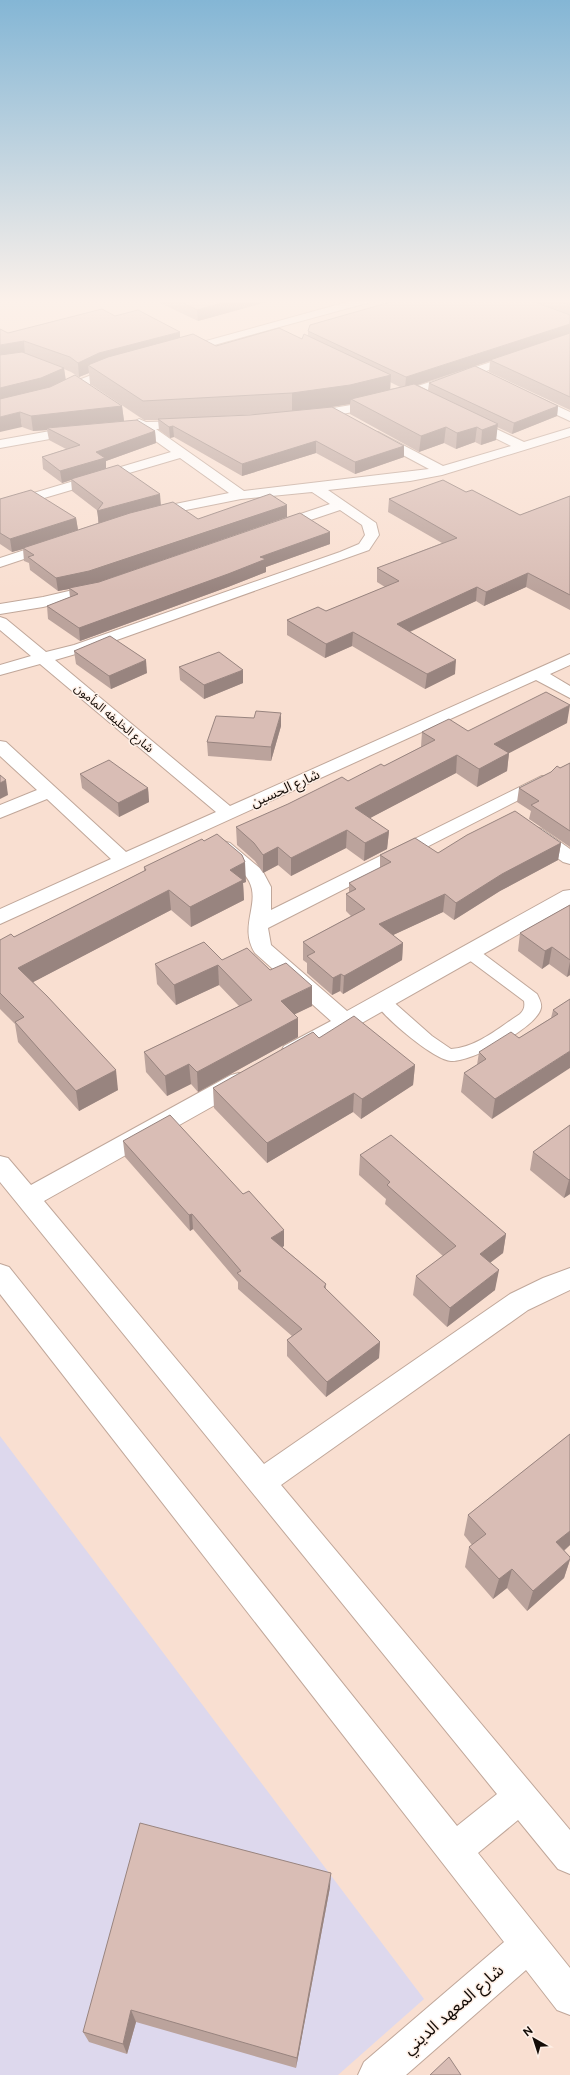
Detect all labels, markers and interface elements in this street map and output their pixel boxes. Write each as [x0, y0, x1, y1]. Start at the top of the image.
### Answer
street label: شارع الخليفه المأمون [70, 680, 157, 757]
street label: شارع الحسين [248, 766, 323, 813]
street label: شارع المعهد الديني [398, 1960, 510, 2061]
north arrow [514, 2019, 554, 2059]
text: N [521, 2024, 535, 2039]

